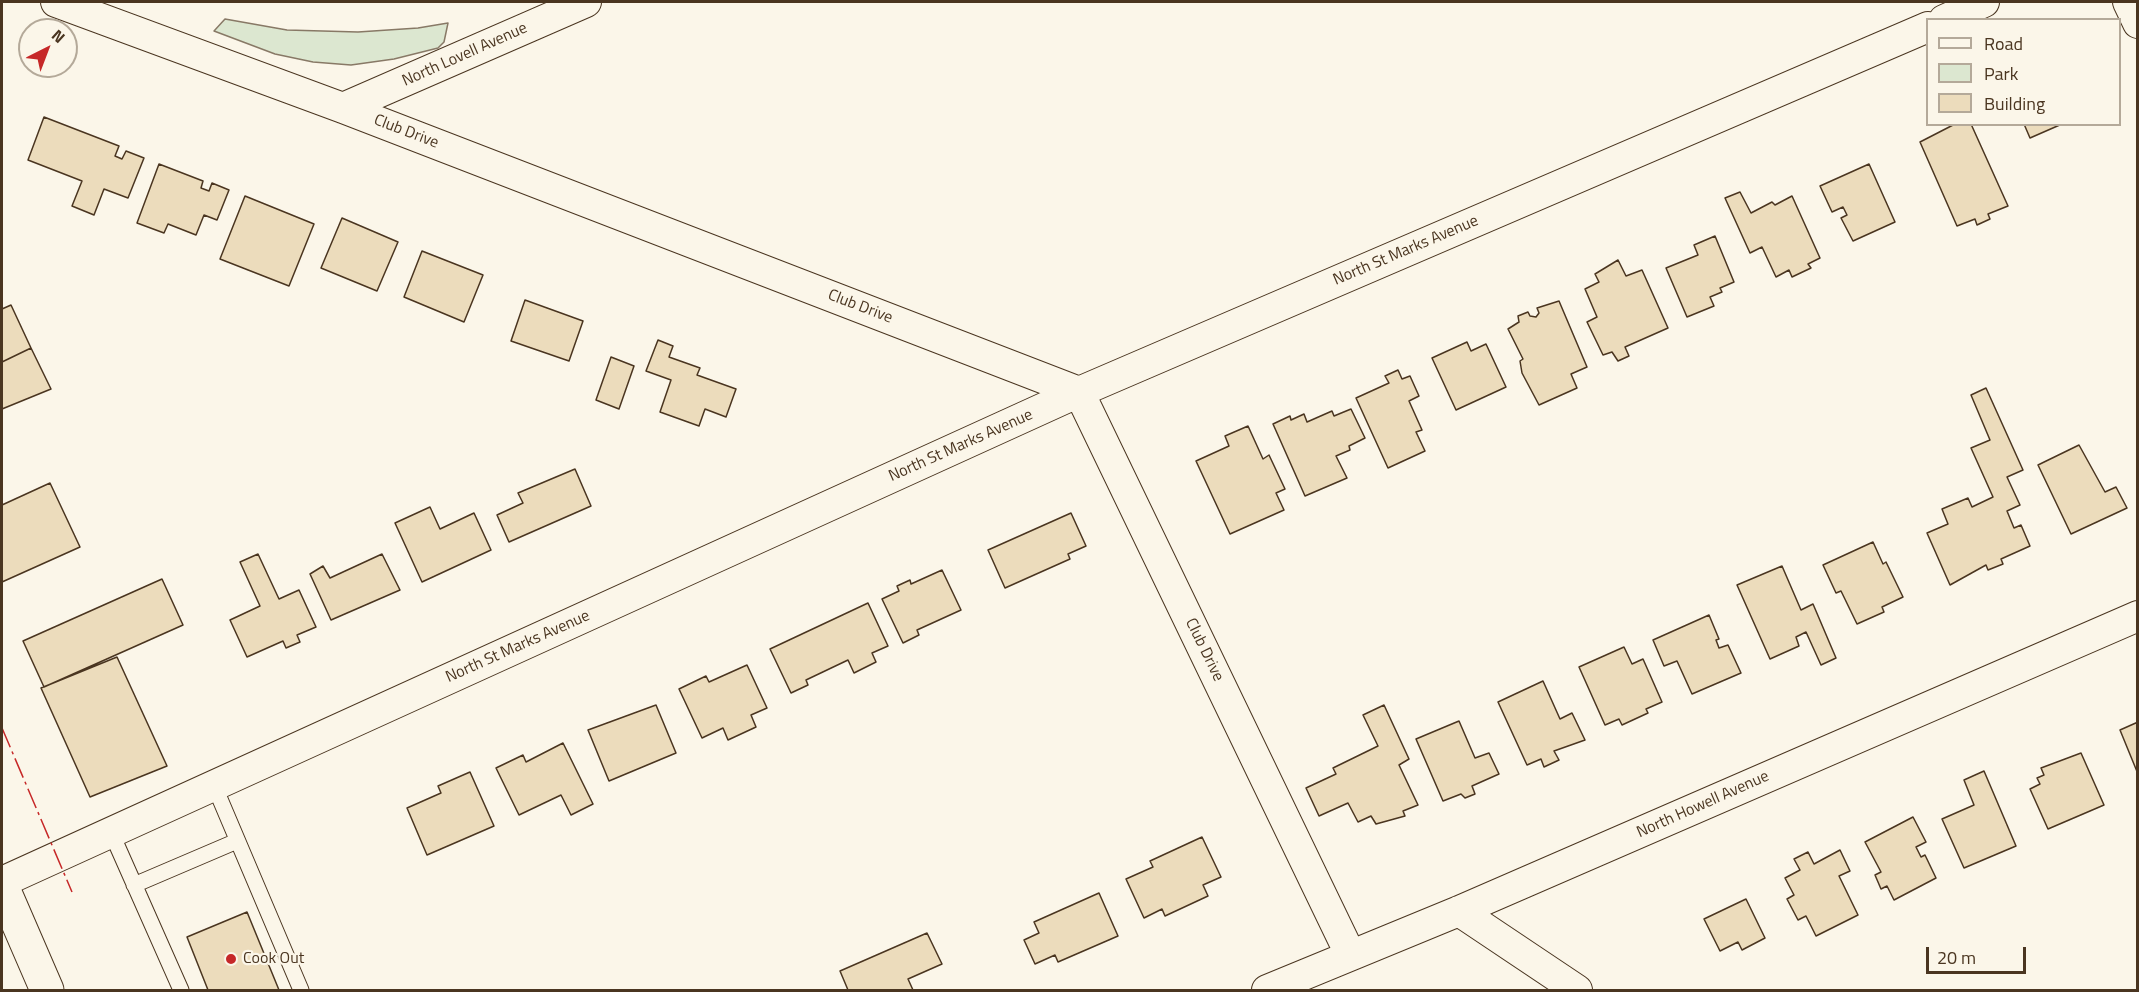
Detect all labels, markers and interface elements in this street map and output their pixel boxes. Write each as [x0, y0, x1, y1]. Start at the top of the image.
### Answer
north arrow [18, 18, 78, 78]
legend [1926, 18, 2121, 126]
street label: North Lovell Avenue [399, 19, 531, 91]
text: N [47, 23, 71, 49]
text: Road [1984, 30, 2023, 57]
text: Park [1984, 60, 2018, 87]
text: Building [1984, 90, 2045, 117]
street label: Club Drive [371, 111, 441, 153]
street label: North St Marks Avenue [1331, 212, 1481, 290]
street label: Club Drive [825, 286, 895, 328]
street label: North St Marks Avenue [886, 406, 1036, 486]
street label: North St Marks Avenue [443, 607, 593, 687]
street label: Club Drive [1181, 615, 1227, 685]
street label: North Howell Avenue [1634, 767, 1772, 843]
scale bar [1929, 935, 2030, 973]
text: 20 m [1937, 944, 1976, 971]
place label: Cook Out [243, 949, 304, 969]
marker: Cook Out [224, 952, 238, 966]

